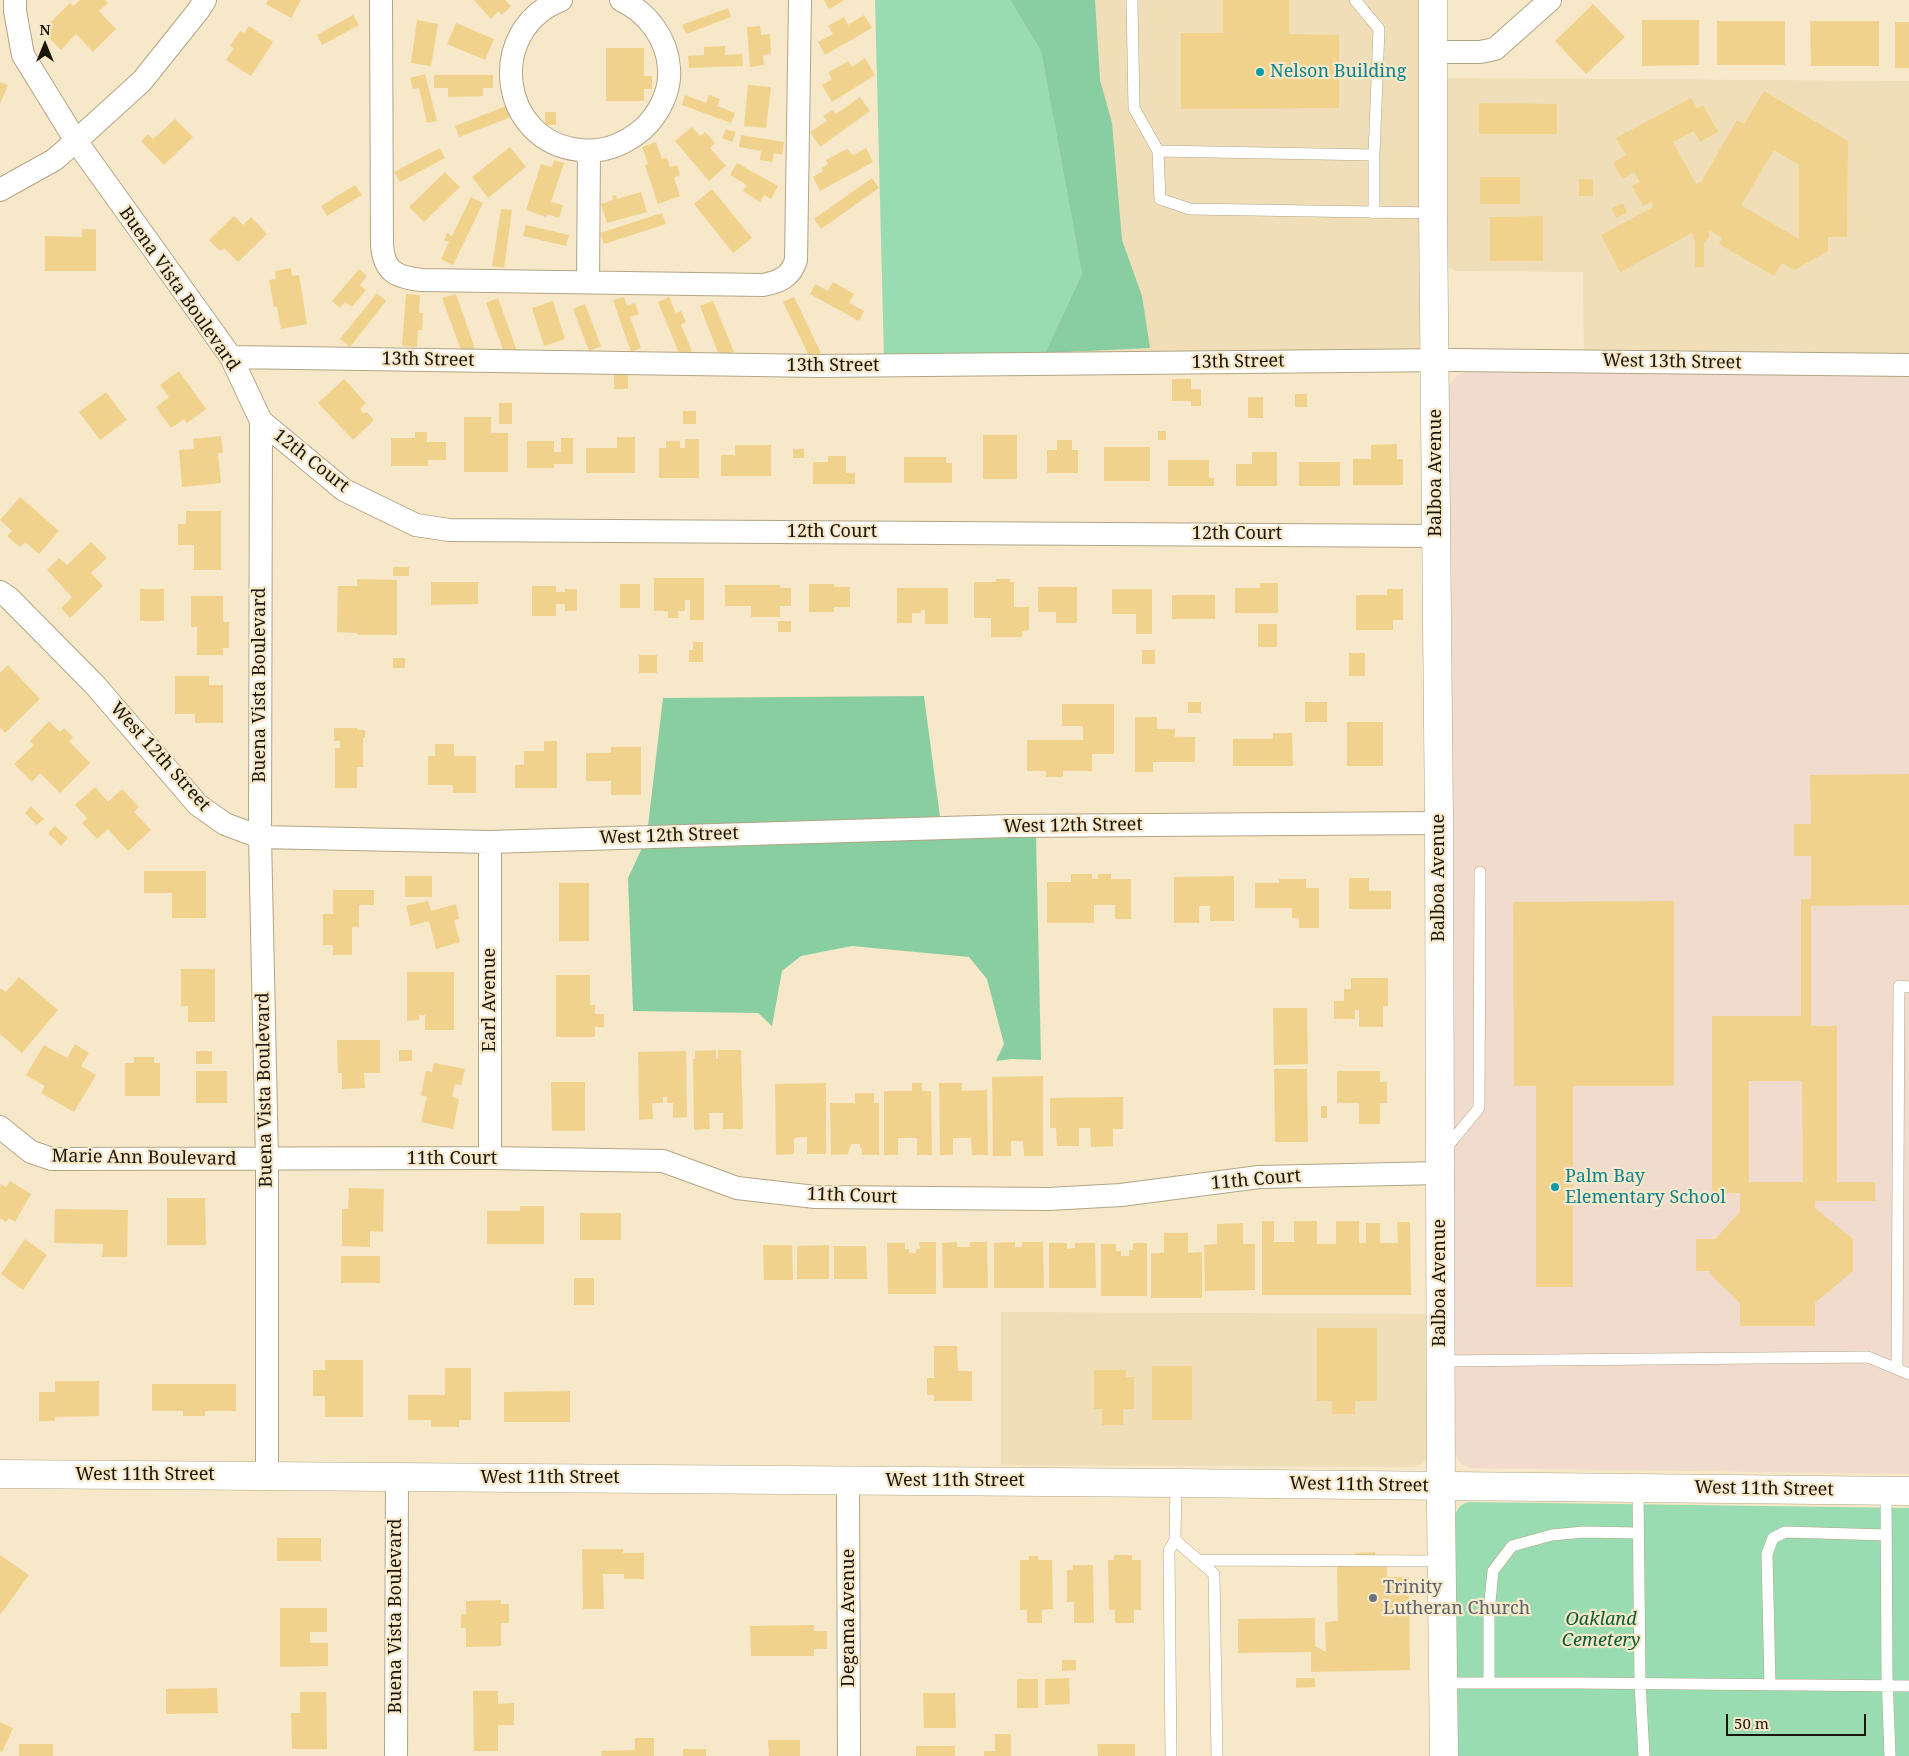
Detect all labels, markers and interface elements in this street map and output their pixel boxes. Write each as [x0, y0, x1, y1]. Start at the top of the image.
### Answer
north arrow [20, 20, 70, 70]
text: N [39, 20, 51, 39]
place label: Nelson Building [1270, 61, 1406, 83]
marker: Nelson Building [1254, 66, 1266, 78]
street label: Buena Vista Boulevard [114, 203, 244, 375]
street label: 13th Street [381, 348, 475, 372]
street label: 13th Street [1191, 350, 1285, 374]
street label: West 13th Street [1602, 350, 1742, 374]
street label: 13th Street [787, 355, 879, 377]
street label: Balboa Avenue [1425, 409, 1447, 537]
street label: 12th Court [269, 425, 353, 497]
street label: 12th Court [787, 521, 877, 543]
street label: 12th Court [1192, 523, 1282, 545]
street label: Buena Vista Boulevard [249, 587, 271, 783]
street label: West 12th Street [105, 698, 215, 816]
street label: West 12th Street [1003, 814, 1143, 838]
street label: Balboa Avenue [1428, 814, 1450, 942]
street label: West 12th Street [599, 823, 739, 849]
street label: Earl Avenue [479, 948, 501, 1052]
street label: Buena Vista Boulevard [252, 992, 278, 1188]
street label: Marie Ann Boulevard [51, 1146, 237, 1170]
street label: 11th Court [407, 1148, 497, 1170]
street label: 11th Court [1210, 1165, 1302, 1195]
place label: Palm Bay Elementary School [1565, 1166, 1726, 1208]
marker: Palm Bay Elementary School [1549, 1181, 1561, 1193]
street label: 11th Court [807, 1184, 897, 1208]
street label: Balboa Avenue [1429, 1219, 1451, 1347]
street label: West 11th Street [75, 1464, 215, 1486]
street label: West 11th Street [480, 1467, 620, 1489]
street label: West 11th Street [885, 1470, 1025, 1492]
street label: West 11th Street [1289, 1473, 1429, 1497]
street label: West 11th Street [1694, 1477, 1834, 1501]
street label: Buena Vista Boulevard [385, 1518, 407, 1714]
street label: Degama Avenue [838, 1549, 860, 1687]
place label: Trinity Lutheran Church [1383, 1577, 1530, 1620]
marker: Trinity Lutheran Church [1367, 1592, 1379, 1604]
park label: Oakland Cemetery [1562, 1609, 1640, 1652]
scale bar [1729, 1704, 1869, 1736]
text: 50 m [1734, 1713, 1769, 1733]

